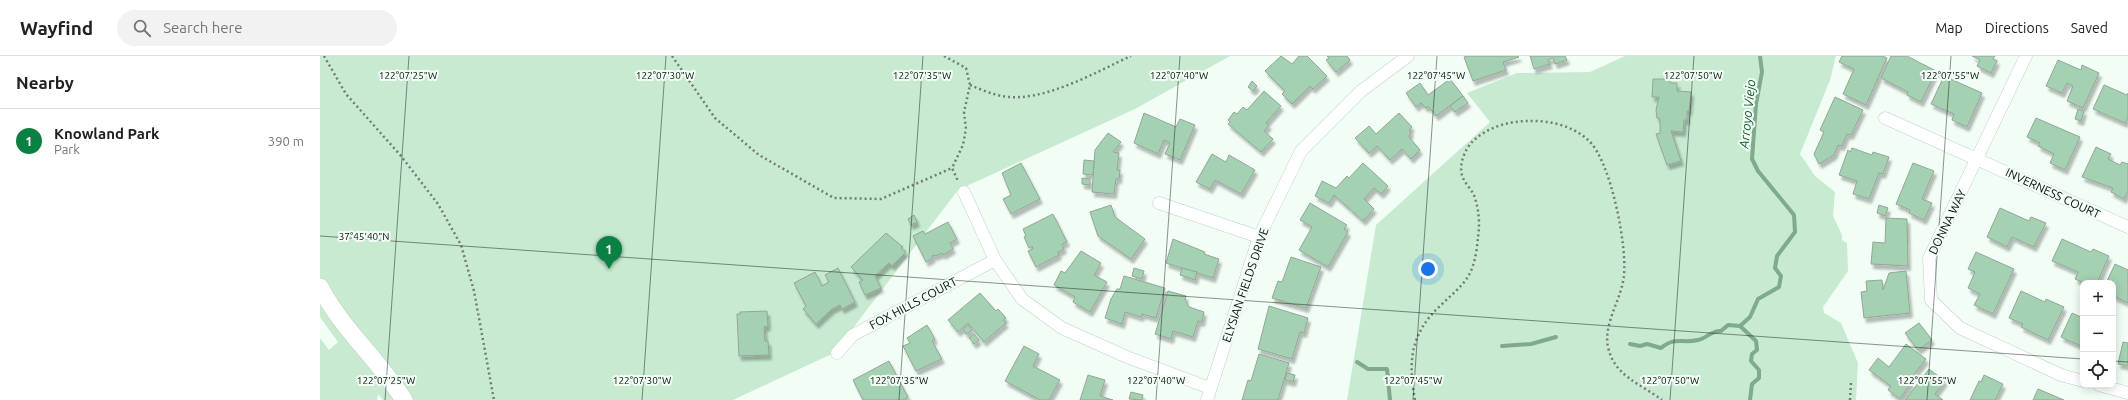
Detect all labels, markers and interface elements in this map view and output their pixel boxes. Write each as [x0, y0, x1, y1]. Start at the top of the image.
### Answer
search box [117, 10, 397, 46]
text: Wayfind [20, 17, 93, 39]
icon: search [131, 17, 153, 39]
text: Search here [163, 19, 242, 36]
text: Map [1935, 20, 1963, 36]
text: Directions [1985, 20, 2049, 36]
text: Saved [2071, 20, 2108, 36]
text: 122°07'25"W [379, 70, 437, 81]
text: 122°07'30"W [636, 70, 694, 81]
text: 122°07'35"W [893, 70, 951, 81]
text: 122°07'40"W [1150, 70, 1208, 81]
text: 122°07'45"W [1407, 70, 1465, 81]
text: 122°07'50"W [1664, 70, 1722, 81]
text: 122°07'55"W [1921, 70, 1979, 81]
text: Nearby [16, 73, 74, 92]
water label: Arroyo Viejo [1736, 79, 1758, 150]
text: Knowland Park [54, 125, 160, 142]
text: 1 [25, 134, 33, 148]
text: 390 m [268, 134, 304, 148]
text: Park [54, 142, 80, 156]
street label: INVERNESS COURT [2004, 165, 2103, 221]
street label: DONNA WAY [1926, 188, 1968, 256]
street label: ELYSIAN FIELDS DRIVE [1219, 226, 1271, 344]
text: 37°45'40"N [339, 231, 389, 242]
pin: 1 [596, 236, 622, 269]
your location [1418, 259, 1438, 279]
street label: FOX HILLS COURT [867, 274, 959, 332]
map controls [2080, 280, 2116, 388]
button: + [2080, 280, 2116, 316]
button: − [2080, 316, 2116, 352]
button: locate [2080, 352, 2116, 388]
text: 122°07'25"W [357, 375, 415, 386]
text: 122°07'30"W [613, 375, 671, 386]
text: 122°07'35"W [870, 375, 928, 386]
text: 122°07'40"W [1127, 375, 1185, 386]
text: 122°07'45"W [1384, 375, 1442, 386]
text: 122°07'50"W [1641, 375, 1699, 386]
text: 122°07'55"W [1898, 375, 1956, 386]

